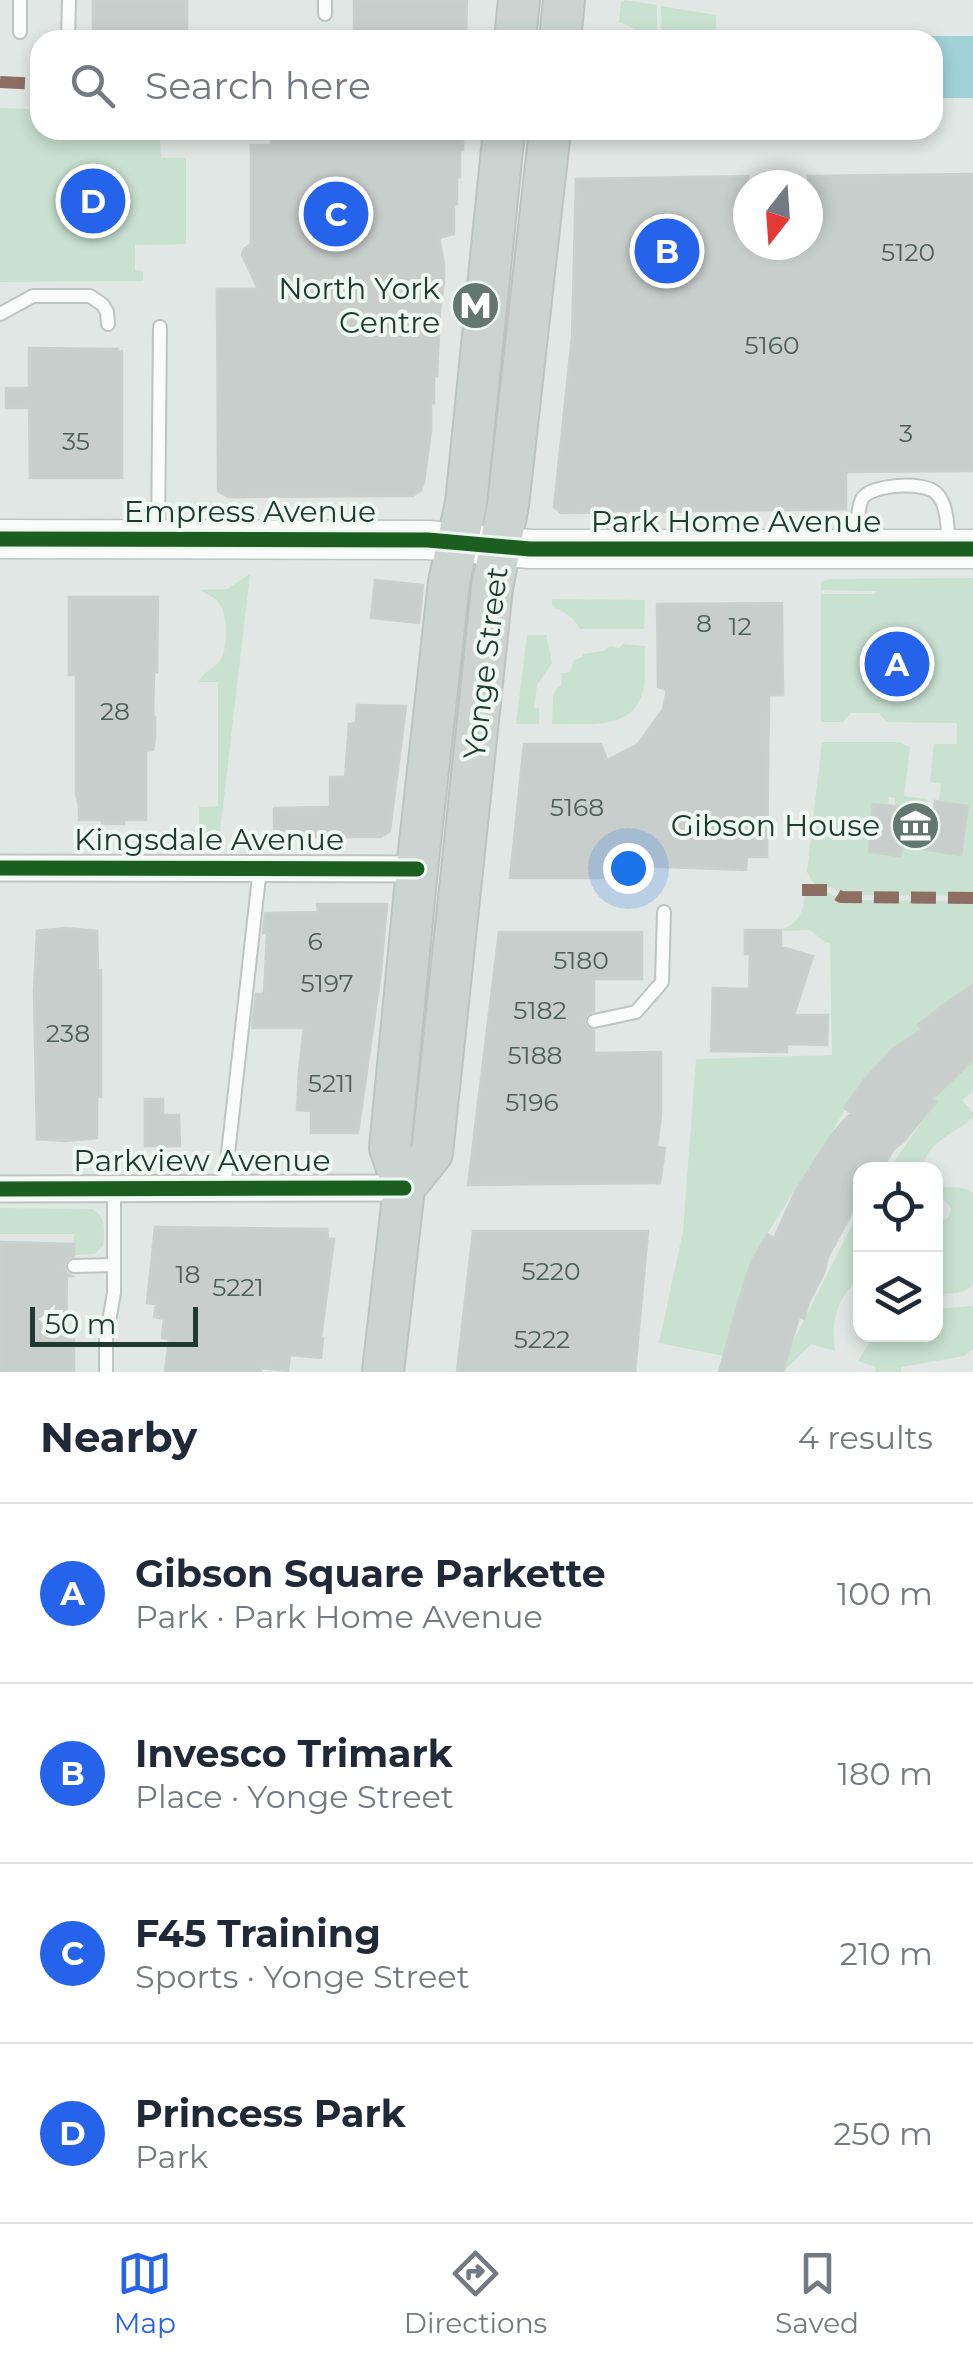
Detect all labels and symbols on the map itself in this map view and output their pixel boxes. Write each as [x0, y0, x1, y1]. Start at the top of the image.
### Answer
pin: D [61, 164, 126, 238]
north arrow [733, 170, 823, 260]
pin: C [304, 176, 368, 252]
pin: B [634, 214, 700, 288]
house number: 5120 [881, 237, 935, 267]
place label: North York Centre [278, 270, 440, 341]
metro station icon: North York Centre [449, 280, 501, 332]
house number: 5160 [745, 330, 799, 360]
house number: 3 [899, 418, 913, 448]
house number: 35 [62, 426, 90, 456]
street label: Empress Avenue [124, 493, 376, 530]
street label: Park Home Avenue [591, 503, 881, 540]
street label: Yonge Street [455, 565, 516, 761]
house number: 8 [696, 608, 712, 638]
house number: 12 [728, 611, 752, 641]
pin: A [864, 626, 930, 702]
house number: 28 [100, 696, 130, 726]
house number: 5168 [550, 792, 604, 822]
museum icon: Gibson House [889, 800, 941, 852]
place label: Gibson House [671, 807, 880, 844]
street label: Kingsdale Avenue [74, 821, 344, 858]
your location [603, 843, 654, 894]
house number: 6 [307, 926, 323, 956]
house number: 5180 [553, 945, 609, 975]
house number: 5197 [301, 968, 353, 998]
house number: 5182 [513, 995, 567, 1025]
house number: 238 [46, 1018, 90, 1048]
house number: 5188 [507, 1040, 563, 1070]
house number: 5211 [308, 1068, 354, 1098]
house number: 5196 [505, 1087, 559, 1117]
street label: Parkview Avenue [73, 1142, 331, 1179]
house number: 5220 [522, 1256, 580, 1286]
house number: 18 [176, 1259, 200, 1289]
house number: 5221 [212, 1272, 264, 1302]
scale bar [30, 1302, 198, 1346]
house number: 5222 [514, 1324, 570, 1354]

